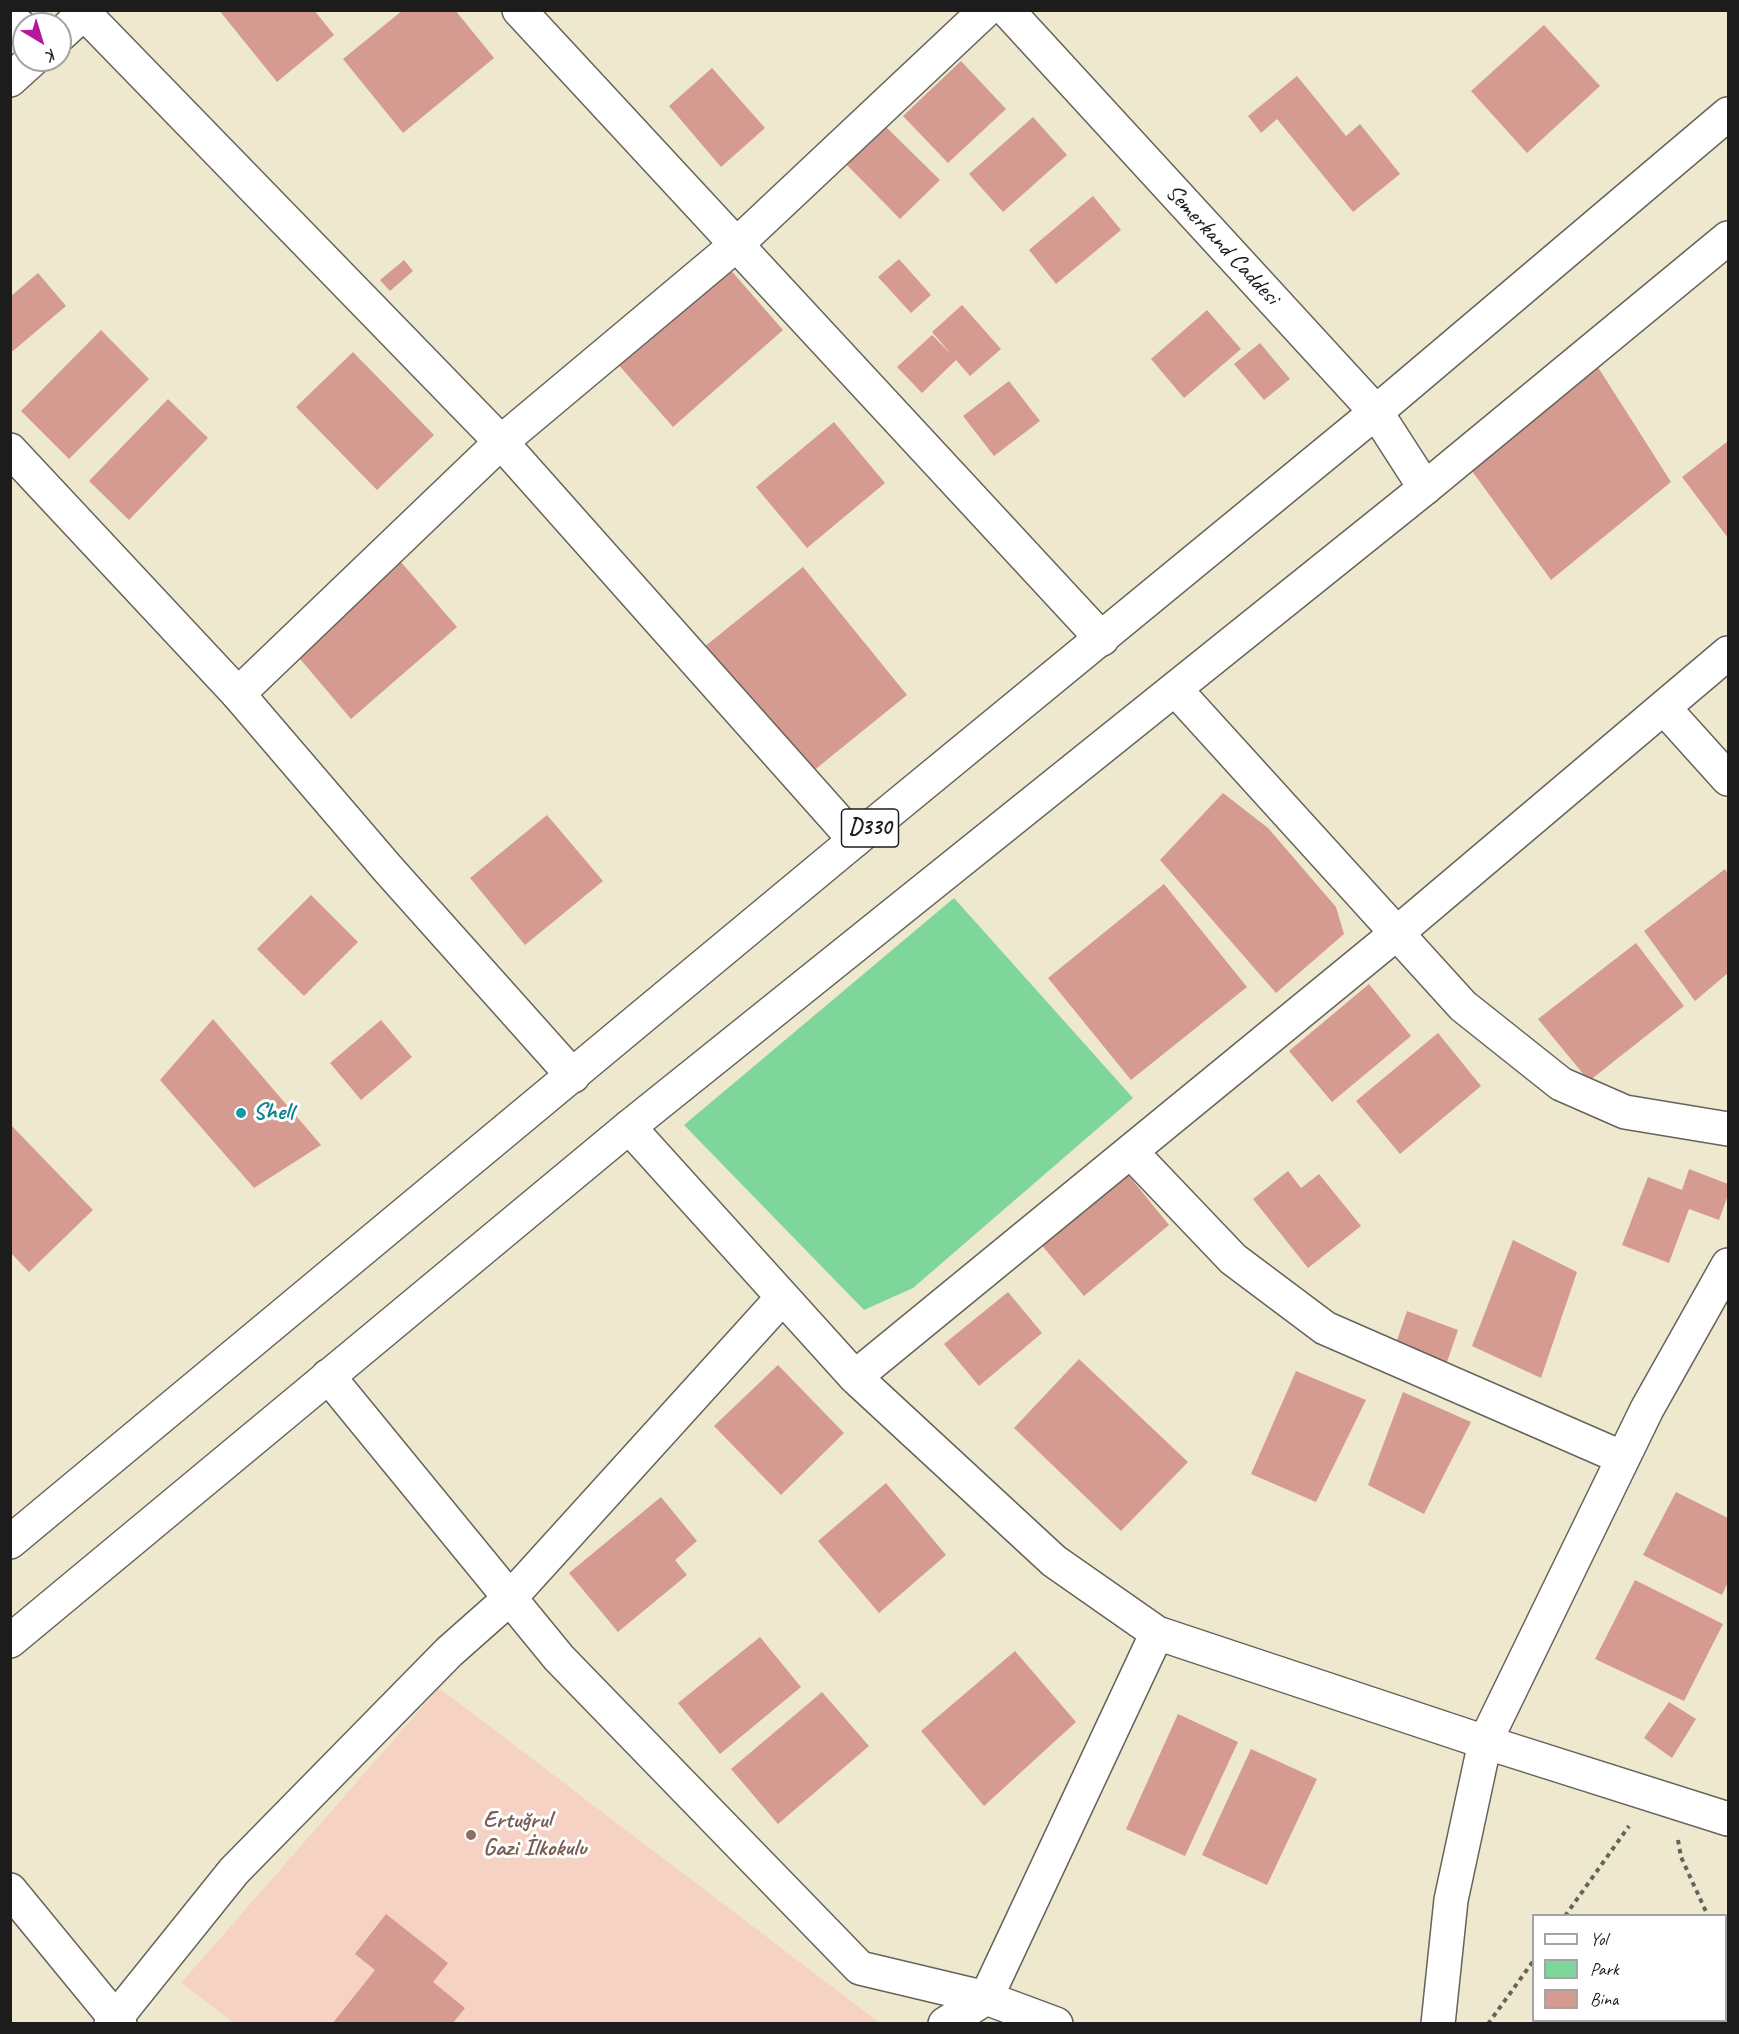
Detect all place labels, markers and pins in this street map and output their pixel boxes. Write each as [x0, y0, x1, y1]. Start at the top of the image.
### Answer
place label: Shell [253, 1099, 293, 1127]
marker: Shell [234, 1106, 248, 1120]
place label: Ertuğrul Gazi İlkokulu [483, 1807, 586, 1863]
marker: Ertuğrul Gazi İlkokulu [464, 1828, 478, 1842]

